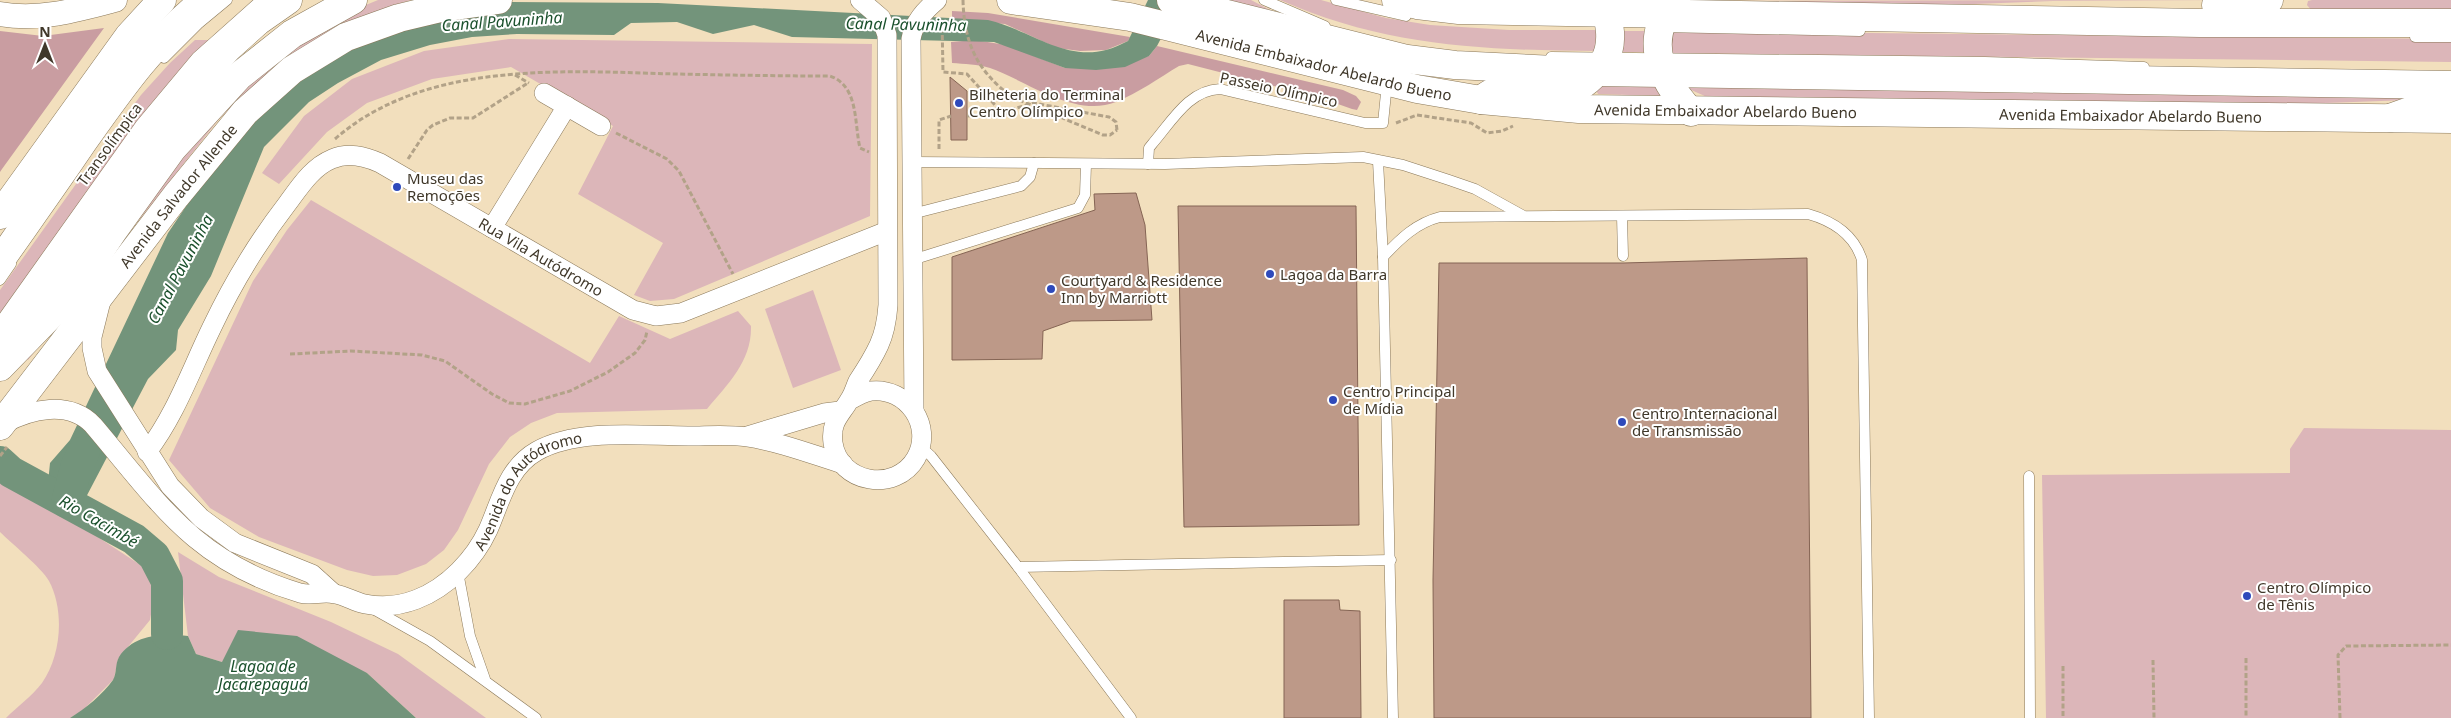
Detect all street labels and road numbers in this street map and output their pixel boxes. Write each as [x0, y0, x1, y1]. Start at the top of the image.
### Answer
street label: Avenida Embaixador Abelardo Bueno [1194, 24, 1453, 105]
street label: Passeio Olímpico [1218, 67, 1340, 111]
street label: Transolímpica [72, 99, 146, 189]
street label: Avenida Embaixador Abelardo Bueno [1594, 99, 1857, 122]
street label: Avenida Embaixador Abelardo Bueno [1999, 104, 2262, 127]
street label: Avenida Salvador Allende [115, 120, 241, 272]
street label: Rua Vila Autódromo [475, 213, 607, 301]
street label: Avenida do Autódromo [469, 427, 583, 554]

